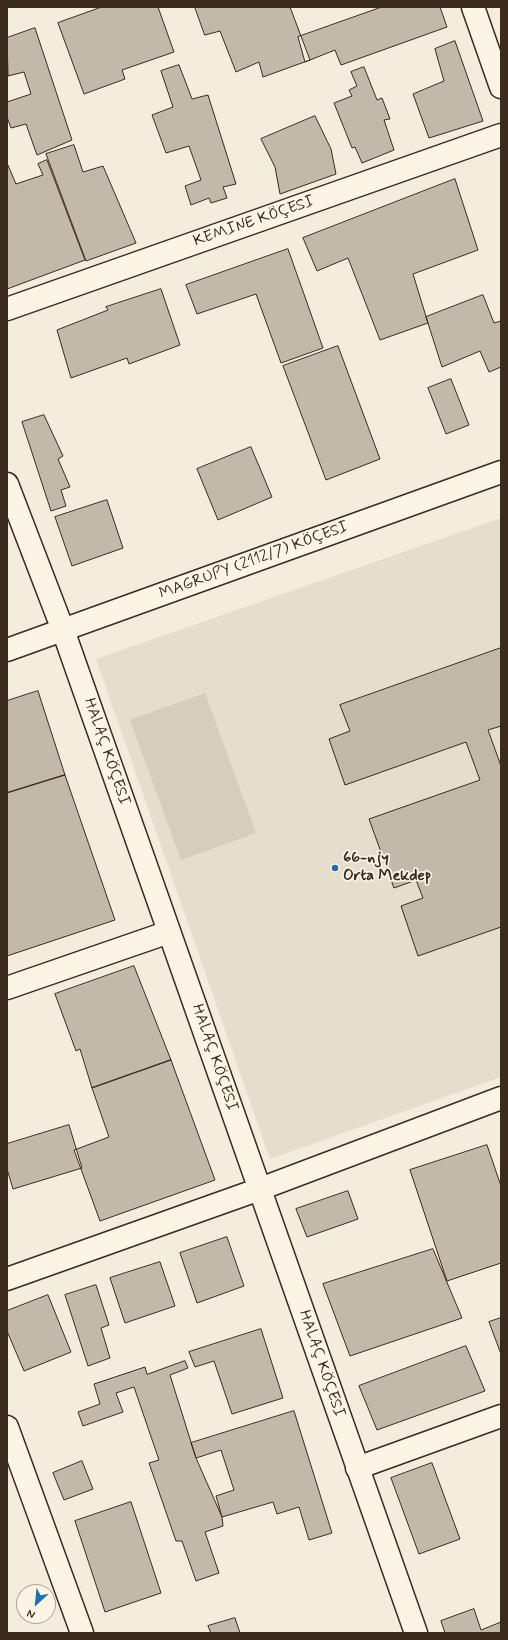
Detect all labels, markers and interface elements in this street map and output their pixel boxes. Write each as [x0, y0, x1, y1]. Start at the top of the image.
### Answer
street label: KEMINE KÖÇESI [191, 192, 317, 252]
street label: MAGRUPY (2112/7) KÖÇESI [157, 518, 351, 604]
street label: HALAÇ KÖÇESI [79, 696, 133, 808]
place label: 66-njy Orta Mekdep [343, 849, 431, 887]
marker: 66-njy Orta Mekdep [330, 863, 340, 873]
street label: HALAÇ KÖÇESI [187, 1002, 241, 1114]
street label: HALAÇ KÖÇESI [294, 1308, 348, 1420]
north arrow [16, 1584, 56, 1624]
text: N [25, 1606, 37, 1622]

